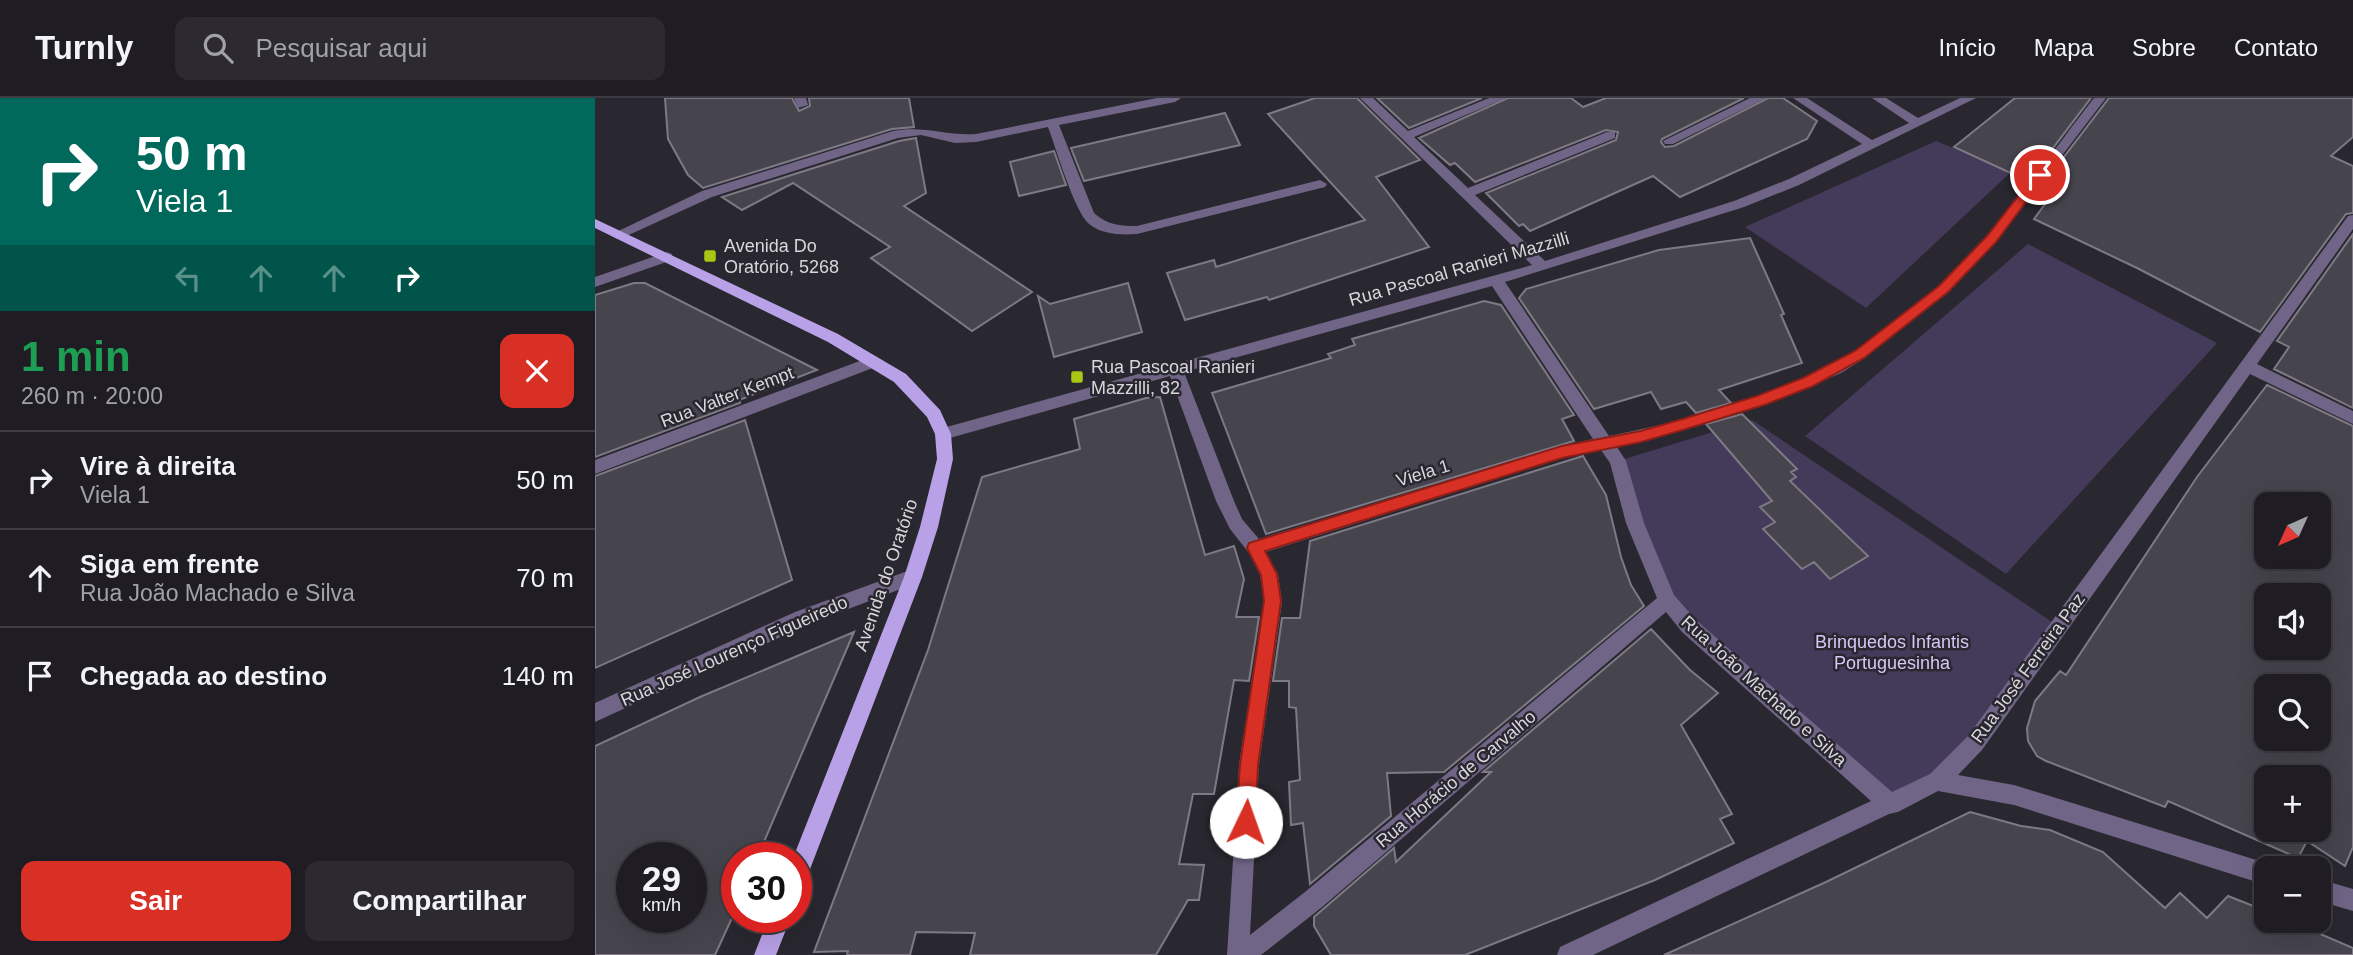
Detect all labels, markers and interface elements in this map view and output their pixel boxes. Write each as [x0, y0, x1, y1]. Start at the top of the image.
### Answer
search box [175, 17, 665, 80]
text: Turnly [35, 29, 133, 66]
icon: search [199, 29, 237, 67]
text: Pesquisar aqui [255, 33, 427, 63]
text: Início [1938, 34, 1996, 61]
text: Mapa [2034, 34, 2094, 61]
text: Sobre [2132, 34, 2196, 61]
text: Contato [2234, 34, 2318, 61]
icon: right [21, 126, 112, 217]
text: 50 m [136, 126, 248, 180]
pin [2010, 145, 2070, 205]
icon: arrive [2021, 156, 2059, 194]
text: Viela 1 [136, 183, 233, 219]
street label: Rua Pascoal Ranieri Mazzilli [1347, 228, 1571, 310]
place label: Avenida Do Oratório, 5268 [724, 236, 839, 277]
marker: Avenida Do Oratório, 5268 [702, 248, 718, 264]
icon: left [169, 259, 207, 297]
icon: ahead [242, 259, 280, 297]
icon: ahead [315, 259, 353, 297]
icon: right [388, 259, 426, 297]
text: 1 min [21, 333, 131, 380]
button: close [500, 334, 574, 408]
place label: Rua Pascoal Ranieri Mazzilli, 82 [1091, 357, 1255, 398]
street label: Rua Valter Kempt [658, 362, 796, 432]
marker: Rua Pascoal Ranieri Mazzilli, 82 [1069, 369, 1085, 385]
text: 260 m · 20:00 [21, 383, 163, 409]
text: Vire à direita [80, 451, 236, 481]
street label: Viela 1 [1394, 455, 1452, 491]
icon: right [21, 461, 59, 499]
text: 50 m [516, 465, 574, 495]
text: Viela 1 [80, 482, 150, 508]
north arrow [2254, 492, 2331, 569]
map controls [2254, 492, 2331, 933]
street label: Avenida do Oratório [851, 496, 921, 654]
text: Siga em frente [80, 549, 259, 579]
icon: ahead [21, 559, 59, 597]
text: 70 m [516, 563, 574, 593]
text: Rua João Machado e Silva [80, 580, 355, 606]
button: sound [2254, 583, 2331, 660]
street label: Rua José Ferreira Paz [1967, 589, 2089, 747]
street label: Rua José Lourenço Figueiredo [617, 592, 851, 710]
street label: Rua João Machado e Silva [1677, 612, 1851, 771]
park label: Brinquedos Infantis Portuguesinha [1815, 632, 1969, 673]
icon: arrive [21, 657, 59, 695]
text: Chegada ao destino [80, 661, 327, 691]
text: 140 m [502, 661, 574, 691]
button: search [2254, 674, 2331, 751]
street label: Rua Horácio de Carvalho [1372, 706, 1540, 852]
button: + [2254, 765, 2331, 842]
position arrow [1209, 785, 1283, 859]
speed limit sign: 30 [721, 842, 812, 933]
button: − [2254, 856, 2331, 933]
text: 29 [642, 859, 681, 898]
button: Sair [21, 861, 291, 941]
button: Compartilhar [305, 861, 574, 941]
text: km/h [642, 895, 681, 915]

